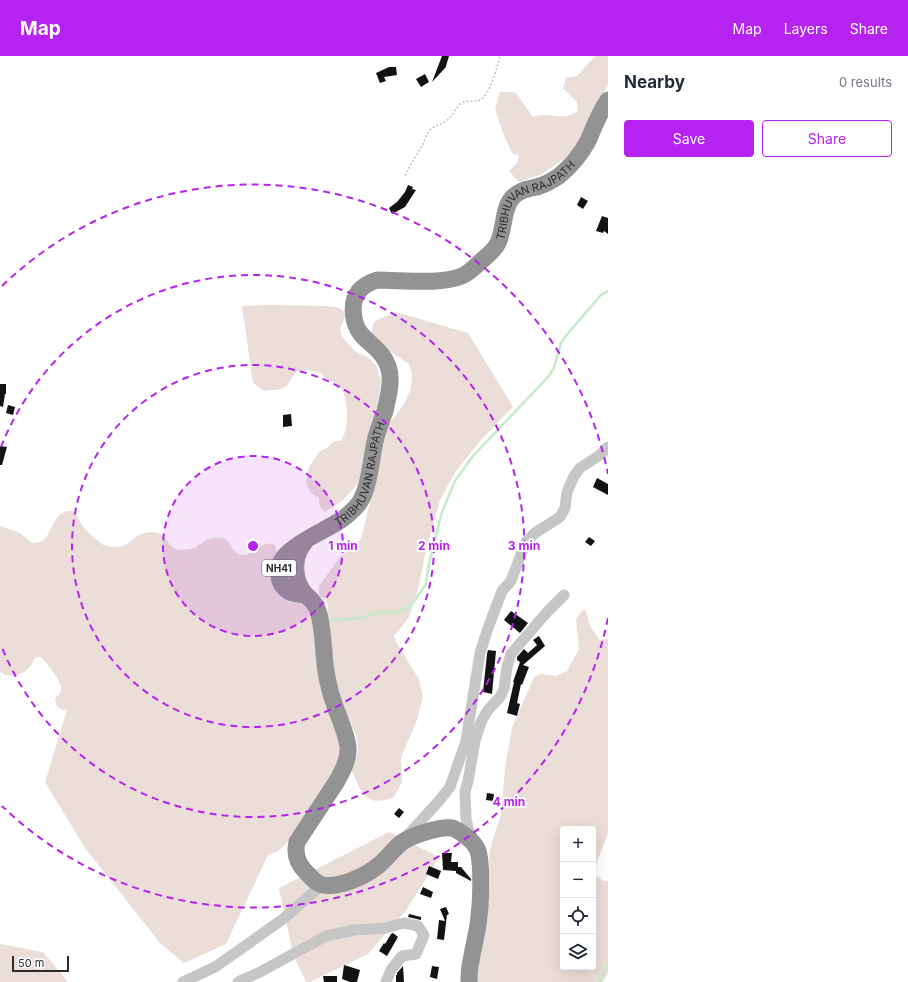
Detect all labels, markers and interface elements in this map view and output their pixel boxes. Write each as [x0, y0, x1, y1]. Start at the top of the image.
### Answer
text: Map [20, 17, 61, 40]
text: Map [733, 20, 762, 37]
text: Layers [784, 20, 828, 37]
text: Share [850, 20, 888, 37]
text: Nearby [624, 72, 685, 92]
text: 0 results [839, 74, 892, 90]
button: Save [624, 120, 754, 157]
button: Share [762, 120, 892, 157]
street label: TRIBHUVAN RAJPATH [493, 158, 578, 242]
street label: TRIBHUVAN RAJPATH [332, 420, 388, 529]
text: 1 min [328, 538, 358, 553]
text: 2 min [418, 538, 450, 553]
text: 3 min [508, 538, 540, 553]
centre of rings [246, 539, 260, 553]
road number: NH41 [262, 560, 296, 576]
text: 4 min [493, 794, 525, 809]
map controls [560, 826, 596, 970]
button: + [560, 826, 596, 862]
button: − [560, 862, 596, 898]
button: locate [560, 898, 596, 934]
button: layers [560, 934, 596, 970]
scale bar [12, 954, 69, 973]
text: 50 m [18, 956, 44, 970]

